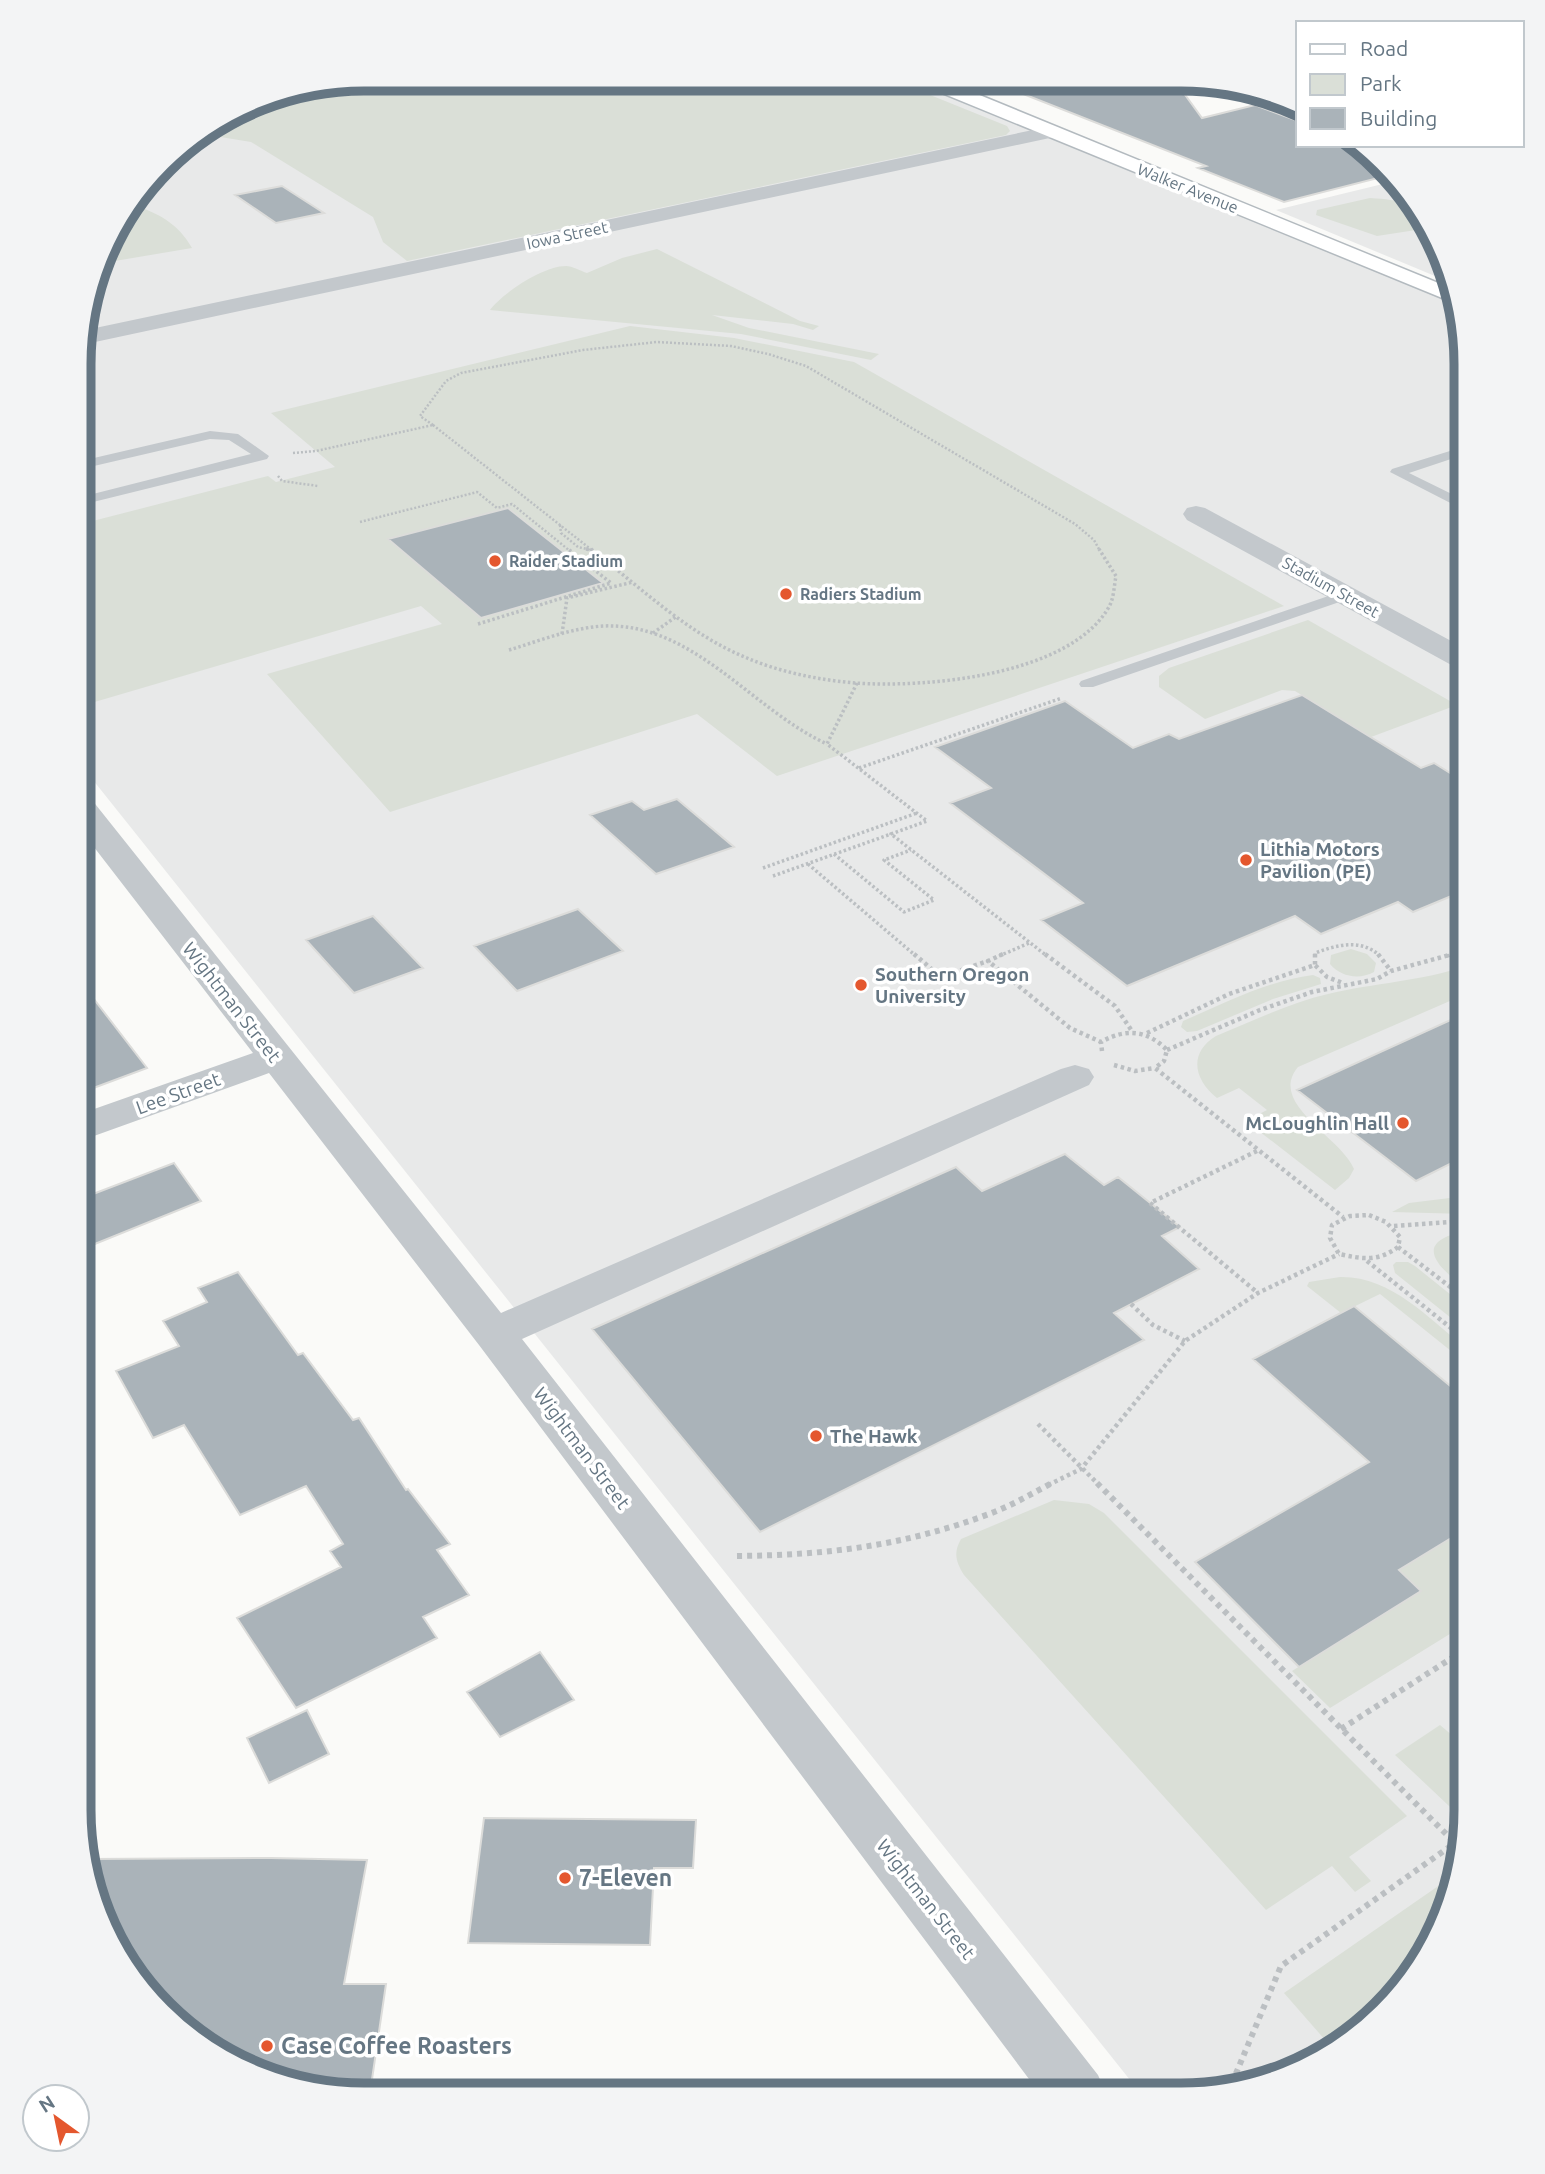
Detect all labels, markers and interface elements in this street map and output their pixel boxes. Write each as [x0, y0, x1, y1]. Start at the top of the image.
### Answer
legend [1296, 21, 1524, 147]
text: Road [1360, 36, 1408, 60]
text: Park [1360, 71, 1402, 95]
text: Building [1360, 106, 1437, 130]
street label: Walker Avenue [1135, 160, 1241, 216]
street label: Iowa Street [525, 217, 610, 252]
place label: Raider Stadium [509, 552, 623, 570]
marker: Raider Stadium [487, 553, 503, 569]
street label: Stadium Street [1280, 553, 1383, 621]
place label: Radiers Stadium [800, 585, 922, 603]
marker: Radiers Stadium [778, 586, 794, 602]
place label: Lithia Motors Pavilion (PE) [1260, 838, 1380, 882]
marker: Lithia Motors Pavilion (PE) [1238, 852, 1254, 868]
street label: Wightman Street [178, 938, 286, 1067]
place label: Southern Oregon University [875, 963, 1029, 1007]
marker: Southern Oregon University [853, 977, 869, 993]
street label: Lee Street [133, 1067, 224, 1118]
place label: McLoughlin Hall [1245, 1112, 1389, 1134]
marker: McLoughlin Hall [1395, 1115, 1411, 1131]
street label: Wightman Street [529, 1383, 635, 1513]
place label: The Hawk [830, 1425, 918, 1447]
marker: The Hawk [808, 1428, 824, 1444]
street label: Wightman Street [872, 1835, 980, 1964]
place label: 7-Eleven [579, 1865, 672, 1890]
marker: 7-Eleven [557, 1870, 573, 1886]
place label: Case Coffee Roasters [281, 2033, 512, 2058]
marker: Case Coffee Roasters [259, 2038, 275, 2054]
north arrow [21, 2083, 91, 2153]
text: N [35, 2091, 59, 2117]

